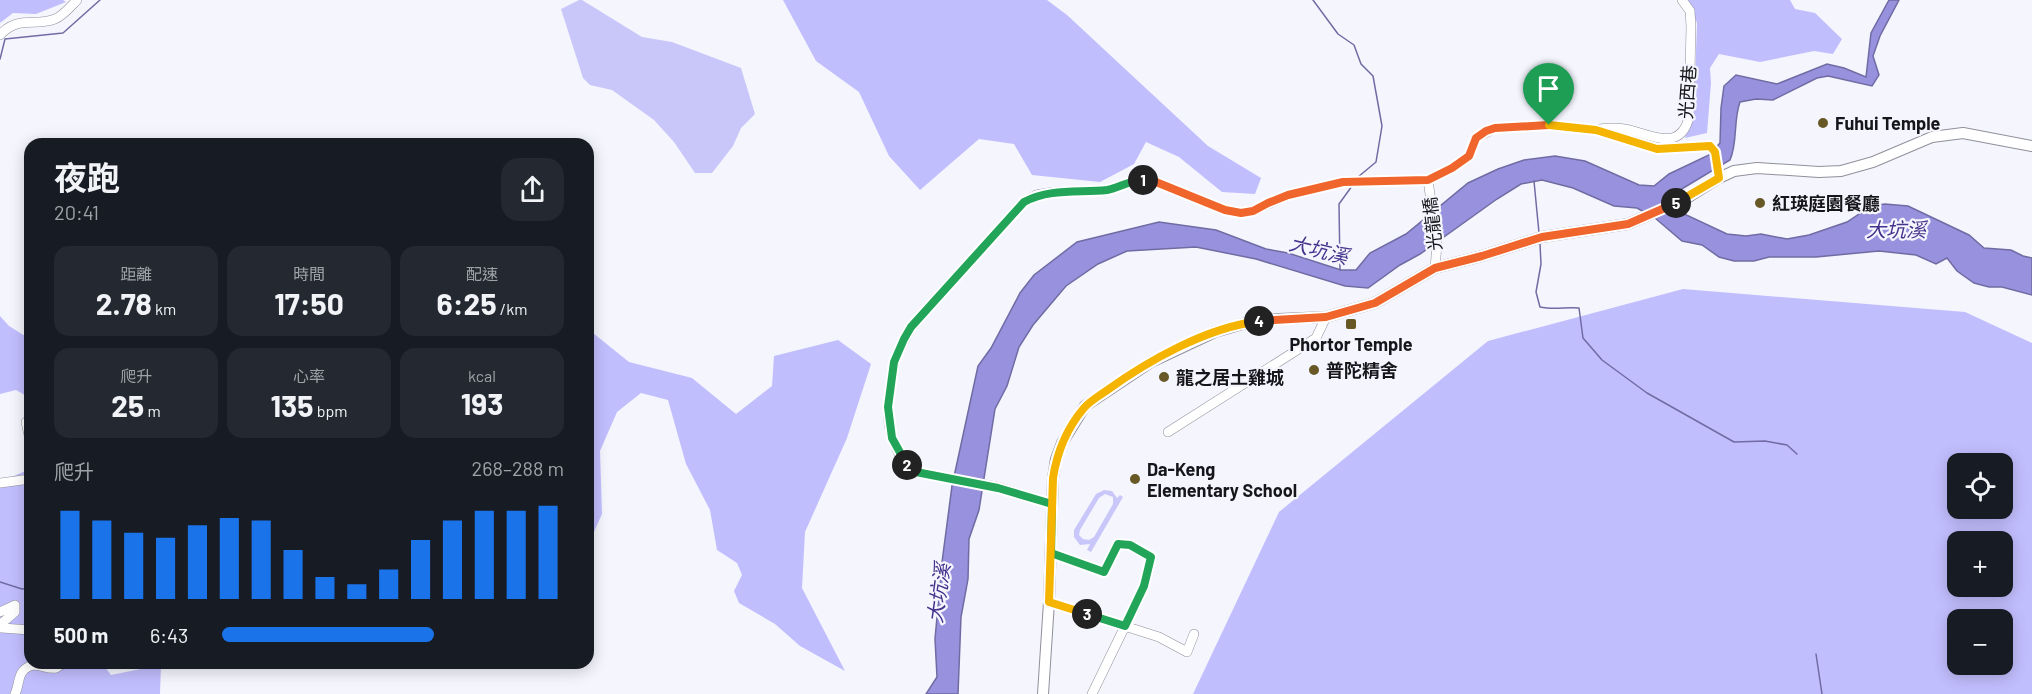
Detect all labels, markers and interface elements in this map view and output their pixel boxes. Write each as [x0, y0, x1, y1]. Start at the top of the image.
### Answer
pin [1523, 63, 1574, 125]
street label: 光西巷 [1674, 64, 1700, 120]
icon: arrive [1532, 72, 1565, 105]
place label: Fuhui Temple [1835, 112, 1941, 134]
marker: Fuhui Temple [1816, 116, 1830, 130]
text: 夜跑 [54, 157, 120, 197]
button: share [501, 158, 564, 221]
pin: 1 [1128, 165, 1158, 195]
text: 1 [1140, 170, 1146, 189]
pin: 5 [1661, 188, 1691, 218]
place label: 紅瑛庭園餐廳 [1772, 192, 1880, 214]
text: 5 [1672, 193, 1680, 212]
street label: 光龍橋 [1418, 196, 1446, 252]
marker: 紅瑛庭園餐廳 [1753, 196, 1767, 210]
text: 20:41 [54, 200, 99, 224]
water label: 大坑溪 [1866, 217, 1929, 241]
water label: 大坑溪 [1287, 230, 1354, 269]
text: 距離 [120, 264, 152, 283]
text: 時間 [293, 264, 325, 283]
text: 配速 [466, 264, 498, 283]
text: 2.78 [96, 285, 152, 321]
text: 17:50 [274, 285, 344, 321]
text: 6:25 [437, 285, 497, 321]
text: km [152, 299, 176, 318]
text: /km [497, 299, 527, 318]
pin: 4 [1244, 306, 1274, 336]
text: 4 [1254, 311, 1264, 330]
marker: Phortor Temple [1344, 317, 1358, 331]
place label: Phortor Temple [1289, 333, 1413, 355]
place label: 普陀精舍 [1326, 359, 1398, 381]
marker: 普陀精舍 [1307, 363, 1321, 377]
text: 爬升 [120, 366, 152, 385]
text: 心率 [293, 366, 325, 385]
text: kcal [468, 366, 496, 385]
place label: 龍之居土雞城 [1176, 366, 1284, 388]
marker: 龍之居土雞城 [1157, 370, 1171, 384]
text: 193 [461, 385, 503, 421]
text: 25 [111, 387, 144, 423]
text: 135 [270, 387, 313, 423]
text: m [144, 401, 161, 420]
text: bpm [313, 401, 348, 420]
pin: 2 [892, 450, 922, 480]
map controls [1947, 453, 2013, 675]
button: locate [1947, 453, 2013, 519]
text: 2 [903, 455, 911, 474]
text: 268–288 m [471, 456, 564, 480]
place label: Da-Keng Elementary School [1147, 458, 1297, 501]
text: 爬升 [54, 459, 94, 483]
marker: Da-Keng Elementary School [1128, 472, 1142, 486]
button: + [1947, 531, 2013, 597]
water label: 大坑溪 [922, 559, 954, 624]
pin: 3 [1072, 599, 1102, 629]
text: 3 [1083, 604, 1091, 623]
button: − [1947, 609, 2013, 675]
text: 500 m [54, 623, 108, 647]
text: 6:43 [150, 623, 188, 647]

